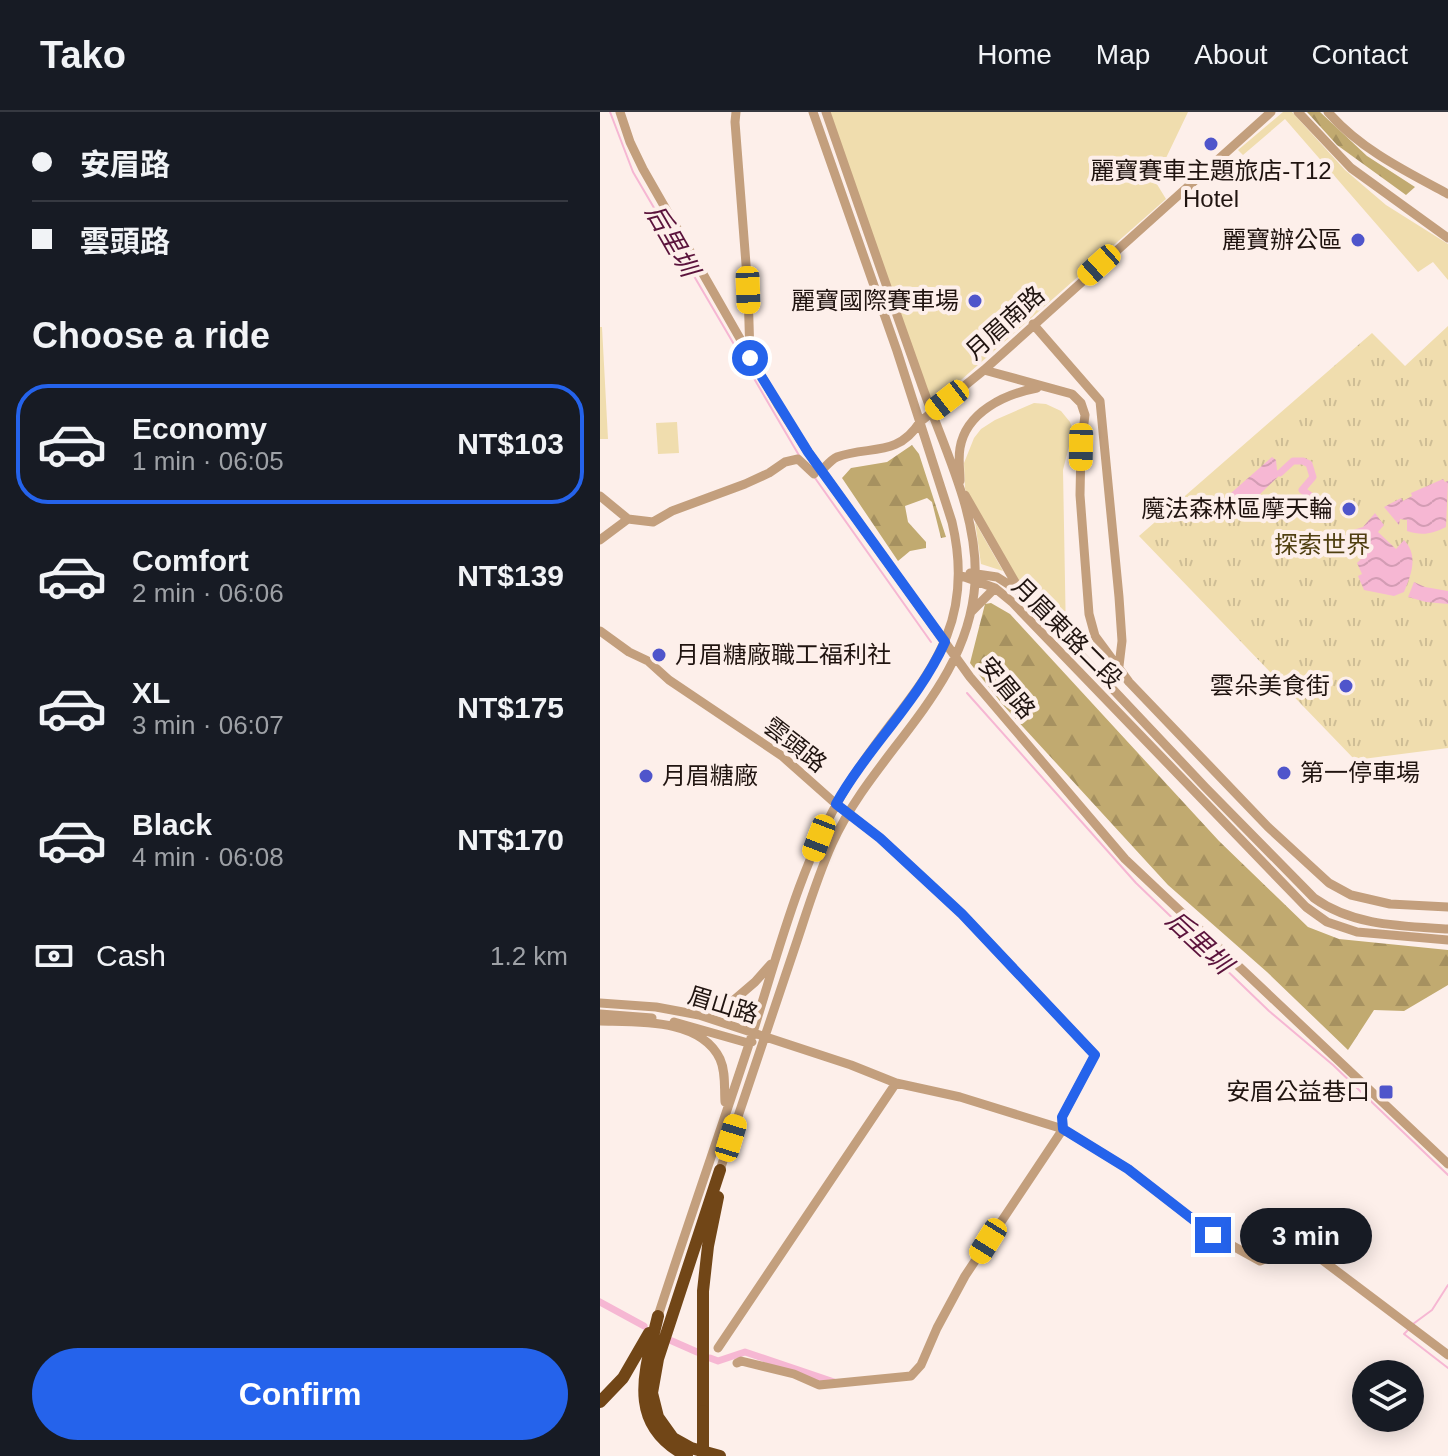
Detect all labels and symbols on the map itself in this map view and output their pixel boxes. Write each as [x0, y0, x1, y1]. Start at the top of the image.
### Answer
marker: 麗寶賽車主題旅店-T12 Hotel [1202, 135, 1220, 153]
place label: 麗寶賽車主題旅店-T12 Hotel [1090, 157, 1332, 212]
water label: 后里圳 [640, 199, 706, 285]
place label: 麗寶辦公區 [1222, 226, 1342, 253]
marker: 麗寶辦公區 [1349, 231, 1367, 249]
car [1073, 240, 1125, 290]
car [735, 266, 761, 314]
street label: 月眉南路 [960, 280, 1049, 365]
place label: 麗寶國際賽車場 [791, 287, 959, 314]
marker: 麗寶國際賽車場 [966, 292, 984, 310]
route start [732, 340, 768, 376]
car [921, 376, 973, 424]
car [1069, 423, 1093, 471]
place label: 魔法森林區摩天輪 [1141, 495, 1333, 522]
marker: 魔法森林區摩天輪 [1340, 500, 1358, 518]
park label: 探索世界 [1274, 531, 1370, 558]
street label: 月眉東路二段 [1007, 572, 1128, 693]
place label: 月眉糖廠職工福利社 [675, 641, 891, 668]
marker: 月眉糖廠職工福利社 [650, 646, 668, 664]
street label: 安眉路 [974, 651, 1041, 724]
place label: 雲朵美食街 [1210, 672, 1330, 699]
marker: 雲朵美食街 [1337, 677, 1355, 695]
street label: 雲頭路 [759, 712, 832, 777]
place label: 第一停車場 [1300, 759, 1420, 786]
place label: 月眉糖廠 [662, 762, 758, 789]
marker: 第一停車場 [1275, 764, 1293, 782]
marker: 月眉糖廠 [637, 767, 655, 785]
car [799, 811, 839, 865]
water label: 后里圳 [1160, 904, 1241, 982]
street label: 眉山路 [685, 981, 762, 1028]
place label: 安眉公益巷口 [1226, 1078, 1370, 1105]
marker: 安眉公益巷口 [1377, 1083, 1395, 1101]
car [713, 1112, 749, 1164]
callout: 3 min [1241, 1207, 1373, 1263]
car [965, 1214, 1011, 1268]
route end [1195, 1217, 1231, 1253]

